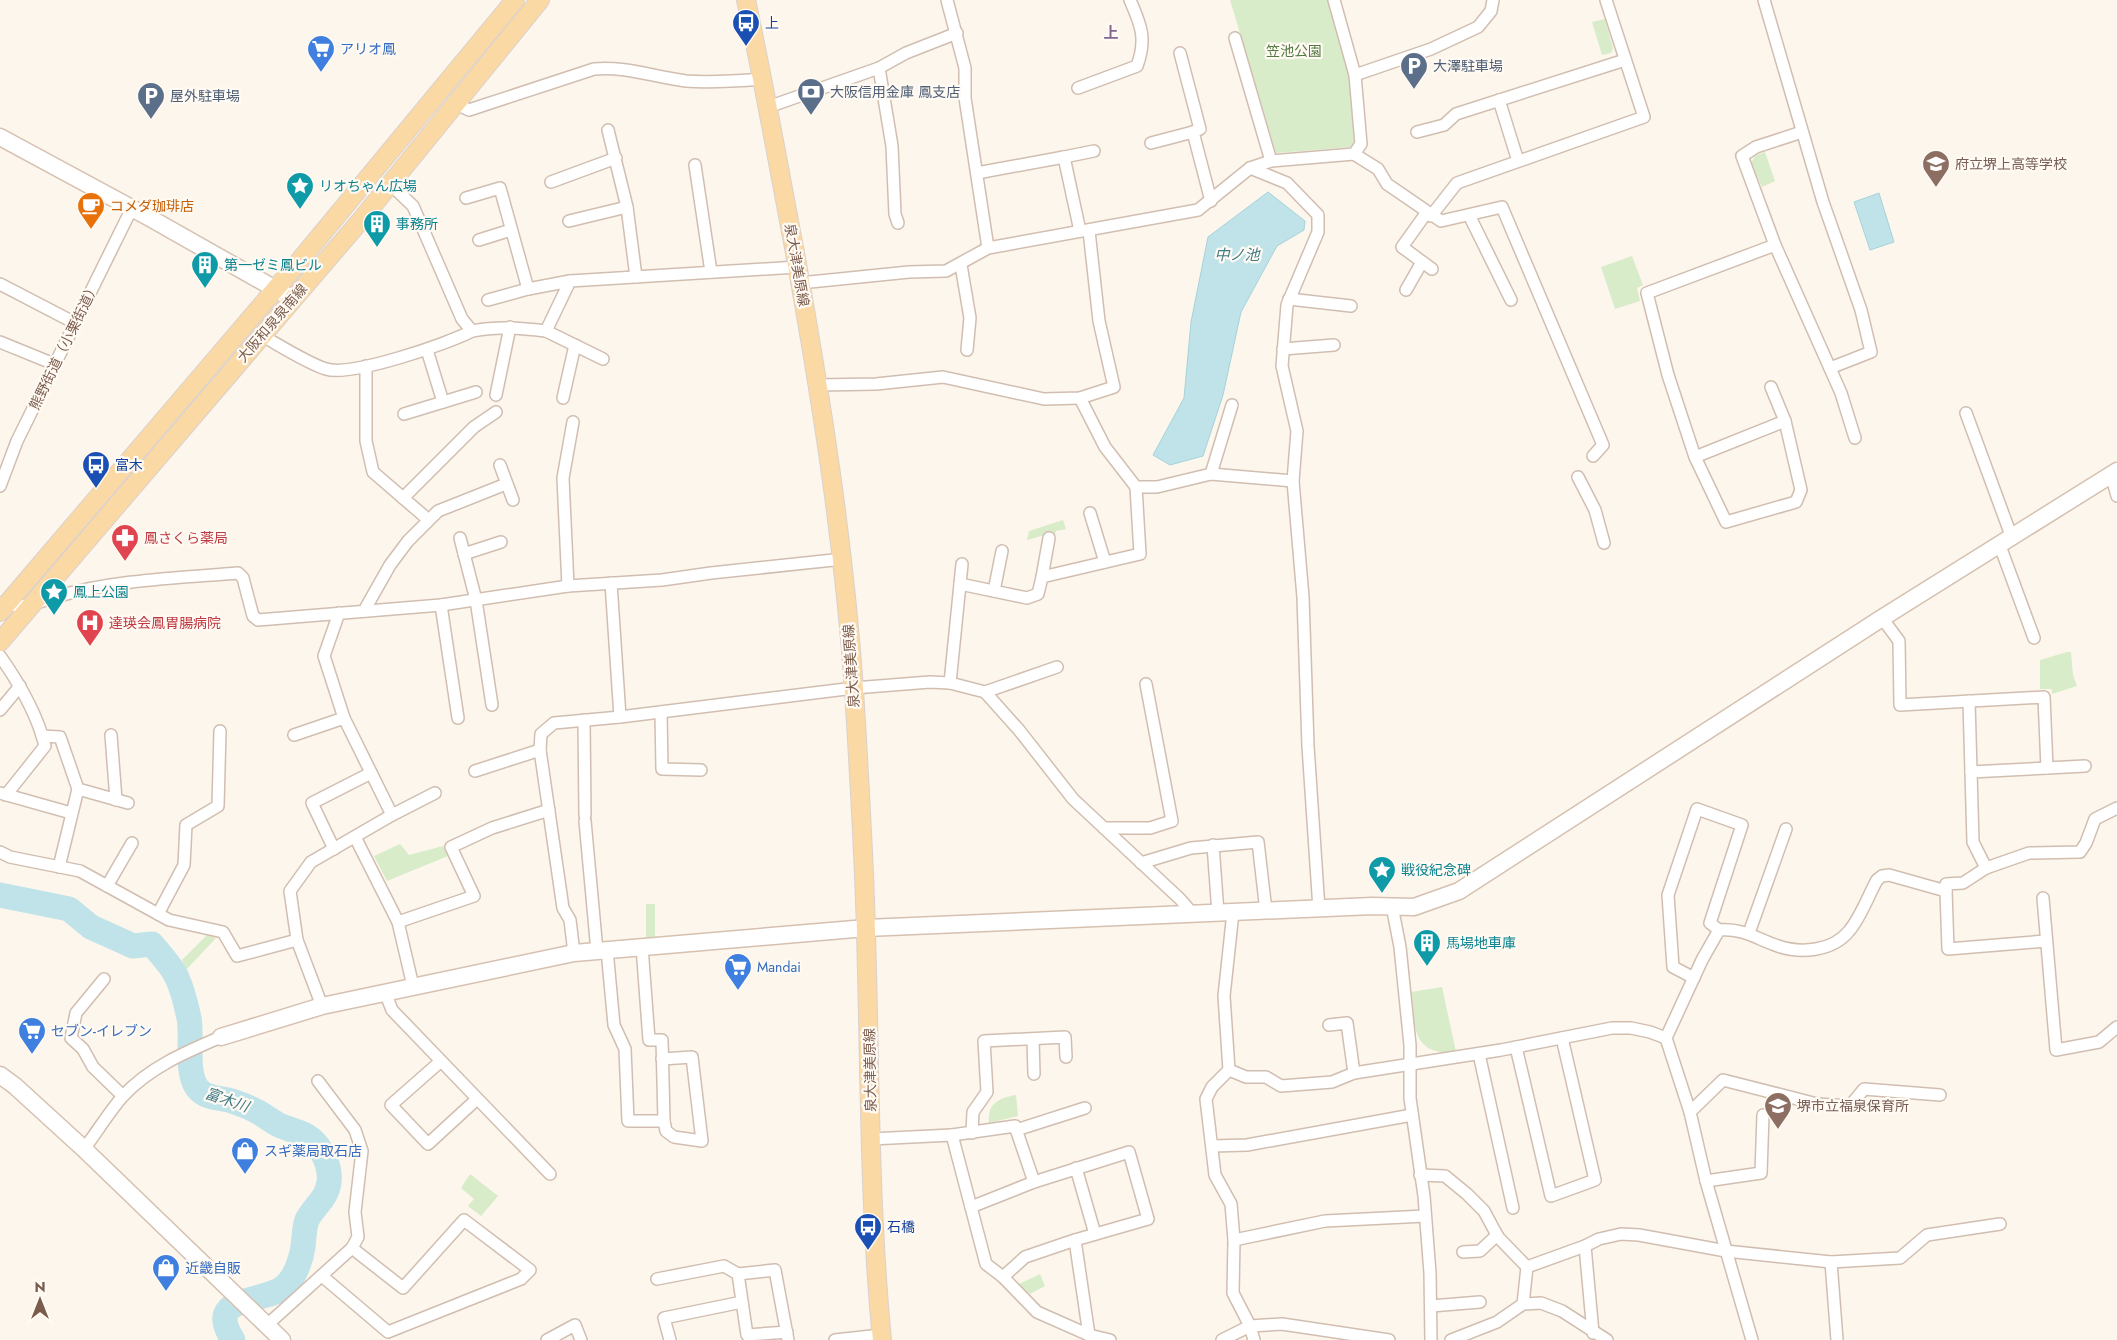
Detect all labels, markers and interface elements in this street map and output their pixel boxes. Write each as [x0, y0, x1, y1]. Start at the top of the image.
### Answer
bus stop icon: 上 [731, 8, 761, 47]
place label: 上 [765, 13, 779, 33]
district label: 上 [1103, 22, 1119, 44]
supermarket icon: アリオ鳳 [306, 34, 336, 73]
place label: アリオ鳳 [340, 39, 396, 59]
park label: 笠池公園 [1266, 41, 1322, 61]
parking icon: 大澤駐車場 [1399, 51, 1429, 90]
place label: 大澤駐車場 [1433, 56, 1503, 76]
bank icon: 大阪信用金庫 鳳支店 [796, 77, 826, 116]
parking icon: 屋外駐車場 [136, 81, 166, 120]
place label: 大阪信用金庫 鳳支店 [830, 82, 960, 102]
place label: 屋外駐車場 [170, 86, 240, 106]
school or university icon: 府立堺上高等学校 [1921, 149, 1951, 188]
place label: 府立堺上高等学校 [1955, 154, 2067, 174]
place icon: リオちゃん広場 [285, 171, 315, 210]
place label: リオちゃん広場 [319, 176, 417, 196]
cafe icon: コメダ珈琲店 [76, 191, 106, 230]
place label: コメダ珈琲店 [110, 196, 194, 216]
building icon: 事務所 [362, 209, 392, 248]
place label: 事務所 [396, 214, 438, 234]
street label: 泉大津美原線 [780, 222, 814, 308]
water label: 中ノ池 [1214, 244, 1261, 266]
building icon: 第一ゼミ鳳ビル [190, 250, 220, 289]
place label: 第一ゼミ鳳ビル [224, 255, 322, 275]
street label: 熊野街道（小栗街道） [24, 279, 104, 413]
street label: 大阪和泉泉南線 [232, 279, 312, 367]
bus stop icon: 富木 [81, 450, 111, 489]
place label: 富木 [115, 455, 143, 475]
pharmacy icon: 鳳さくら薬局 [110, 523, 140, 562]
place label: 鳳さくら薬局 [144, 528, 228, 548]
place icon: 鳳上公園 [39, 577, 69, 616]
place label: 鳳上公園 [73, 582, 129, 602]
hospital icon: 達瑛会鳳胃腸病院 [75, 608, 105, 647]
place label: 達瑛会鳳胃腸病院 [109, 613, 221, 633]
street label: 泉大津美原線 [838, 623, 864, 709]
place icon: 戦役紀念碑 [1367, 855, 1397, 894]
place label: 戦役紀念碑 [1401, 860, 1471, 880]
building icon: 馬場地車庫 [1412, 928, 1442, 967]
place label: 馬場地車庫 [1446, 933, 1516, 953]
supermarket icon: Mandai [723, 952, 753, 991]
place label: Mandai [757, 957, 801, 977]
supermarket icon: セブン-イレブン [17, 1016, 47, 1055]
place label: セブン-イレブン [51, 1021, 152, 1041]
street label: 泉大津美原線 [859, 1028, 881, 1112]
water label: 富木川 [202, 1082, 254, 1118]
school or university icon: 堺市立福泉保育所 [1763, 1091, 1793, 1130]
place label: 堺市立福泉保育所 [1797, 1096, 1909, 1116]
shop icon: スギ薬局取石店 [230, 1136, 260, 1175]
place label: スギ薬局取石店 [264, 1141, 362, 1161]
bus stop icon: 石橋 [853, 1212, 883, 1251]
place label: 石橋 [887, 1217, 915, 1237]
shop icon: 近畿自販 [151, 1253, 181, 1292]
place label: 近畿自販 [185, 1258, 241, 1278]
north arrow [15, 1275, 65, 1325]
text: N [34, 1277, 46, 1297]

